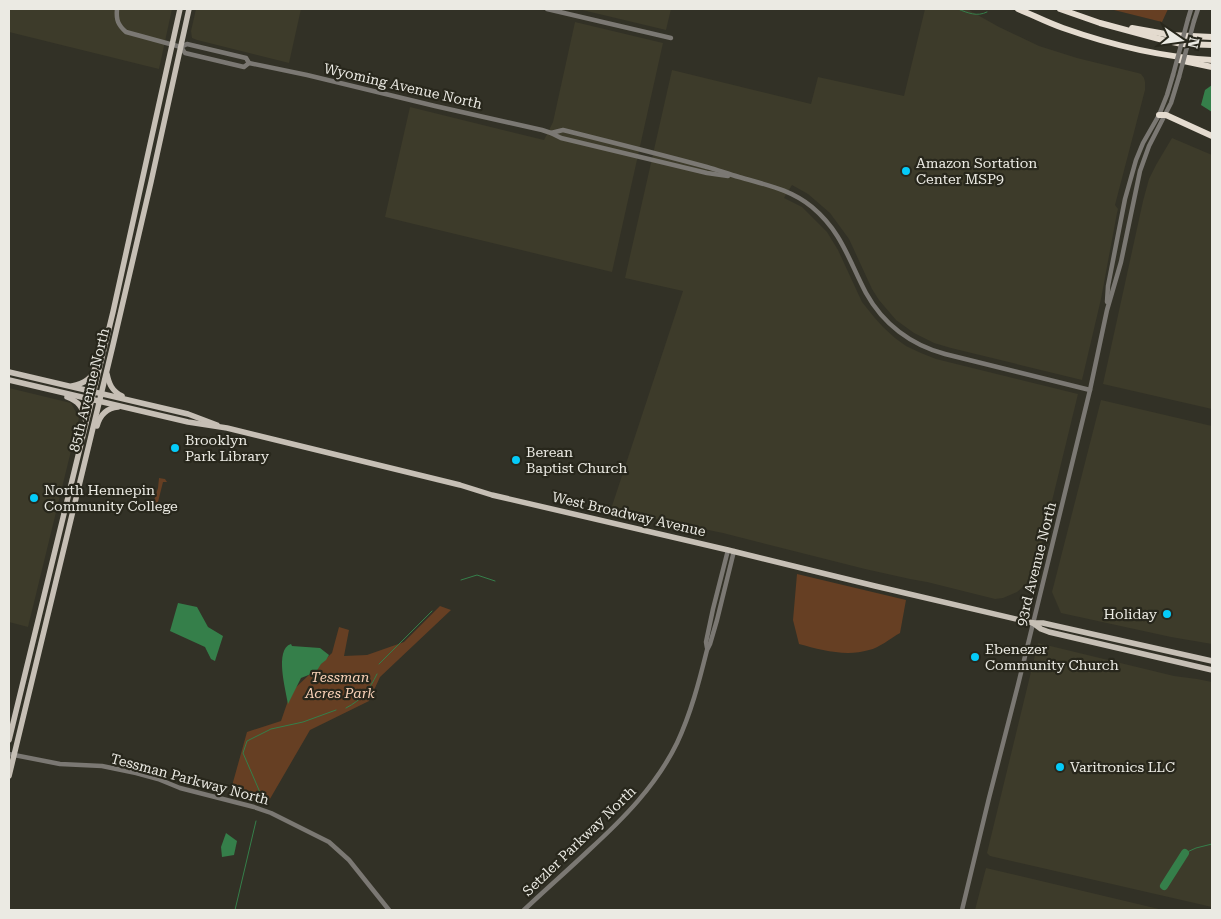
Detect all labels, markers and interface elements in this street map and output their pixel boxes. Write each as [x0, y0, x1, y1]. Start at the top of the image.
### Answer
north arrow [1156, 15, 1206, 65]
text: N [1185, 36, 1203, 50]
street label: Wyoming Avenue North [322, 60, 484, 112]
place label: Amazon Sortation Center MSP9 [916, 155, 1037, 187]
marker: Amazon Sortation Center MSP9 [900, 165, 912, 177]
street label: 85th Avenue North [66, 326, 112, 454]
place label: Brooklyn Park Library [185, 432, 270, 464]
marker: Brooklyn Park Library [169, 442, 181, 454]
place label: Berean Baptist Church [526, 444, 627, 476]
marker: Berean Baptist Church [510, 454, 522, 466]
place label: North Hennepin Community College [44, 482, 178, 514]
street label: West Broadway Avenue [551, 489, 708, 540]
marker: North Hennepin Community College [28, 492, 40, 504]
street label: 93rd Avenue North [1013, 500, 1059, 628]
place label: Holiday [1104, 606, 1158, 622]
marker: Holiday [1161, 608, 1173, 620]
place label: Ebenezer Community Church [985, 641, 1119, 673]
marker: Ebenezer Community Church [969, 651, 981, 663]
park label: Tessman Acres Park [304, 669, 375, 701]
street label: Tessman Parkway North [109, 750, 271, 808]
place label: Varitronics LLC [1070, 759, 1175, 775]
marker: Varitronics LLC [1054, 761, 1066, 773]
street label: Setzler Parkway North [519, 783, 639, 899]

